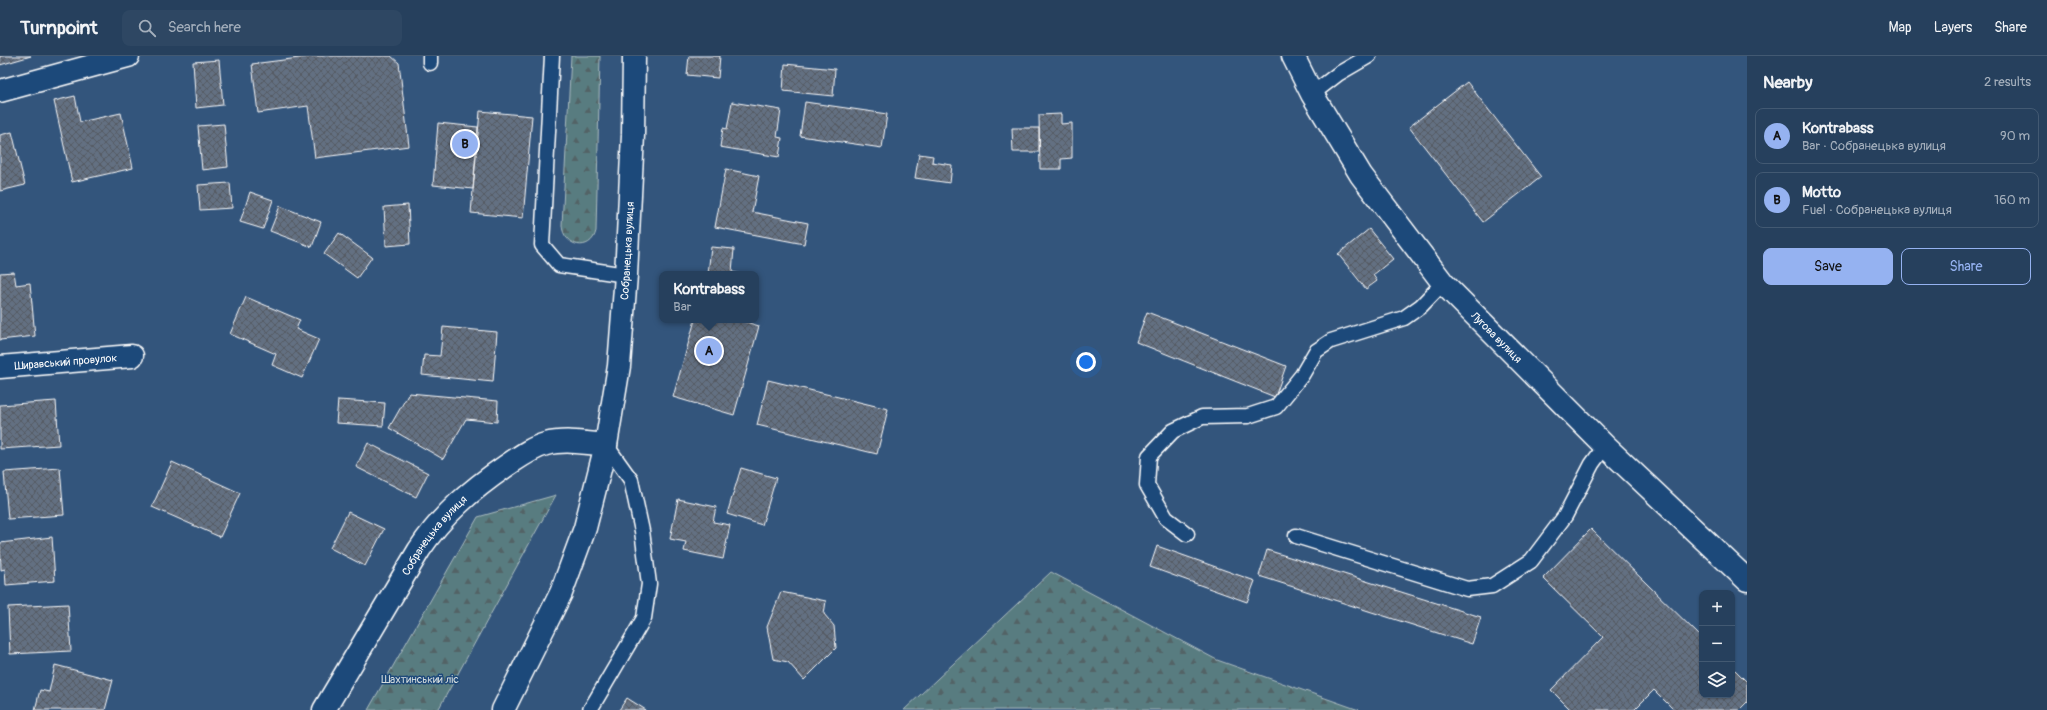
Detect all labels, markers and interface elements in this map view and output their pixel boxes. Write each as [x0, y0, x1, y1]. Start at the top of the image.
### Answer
search box [122, 10, 402, 46]
text: Turnpoint [20, 16, 98, 40]
icon: search [136, 17, 158, 39]
text: Search here [168, 18, 241, 37]
text: Map [1889, 19, 1912, 36]
text: Layers [1934, 19, 1972, 36]
text: Share [1994, 19, 2027, 36]
text: Nearby [1763, 72, 1812, 93]
text: 2 results [1984, 74, 2031, 90]
text: Kontrabass [1802, 119, 1873, 138]
text: A [1773, 128, 1781, 144]
text: 90 m [2000, 128, 2030, 144]
pin: B [452, 129, 478, 159]
text: Bar · Собранецька вулиця [1802, 138, 1946, 154]
text: Motto [1802, 183, 1841, 202]
text: B [1773, 192, 1781, 208]
text: 160 m [1994, 192, 2030, 208]
street label: Собранецька вулиця [618, 201, 636, 300]
text: Fuel · Собранецька вулиця [1802, 202, 1952, 218]
button: Save [1763, 248, 1893, 285]
button: Share [1901, 248, 2031, 285]
popup [659, 271, 759, 323]
text: Kontrabass [673, 280, 745, 299]
text: Bar [673, 299, 691, 315]
street label: Лугова вулиця [1468, 308, 1525, 365]
pin: A [696, 336, 722, 366]
street label: Ширавський провулок [14, 351, 118, 372]
your location [1076, 352, 1096, 372]
street label: Собранецька вулиця [399, 493, 469, 578]
map controls [1699, 590, 1735, 698]
button: + [1699, 590, 1735, 626]
button: − [1699, 626, 1735, 662]
button: layers [1699, 662, 1735, 698]
park label: Шахтинський ліс [381, 673, 459, 686]

